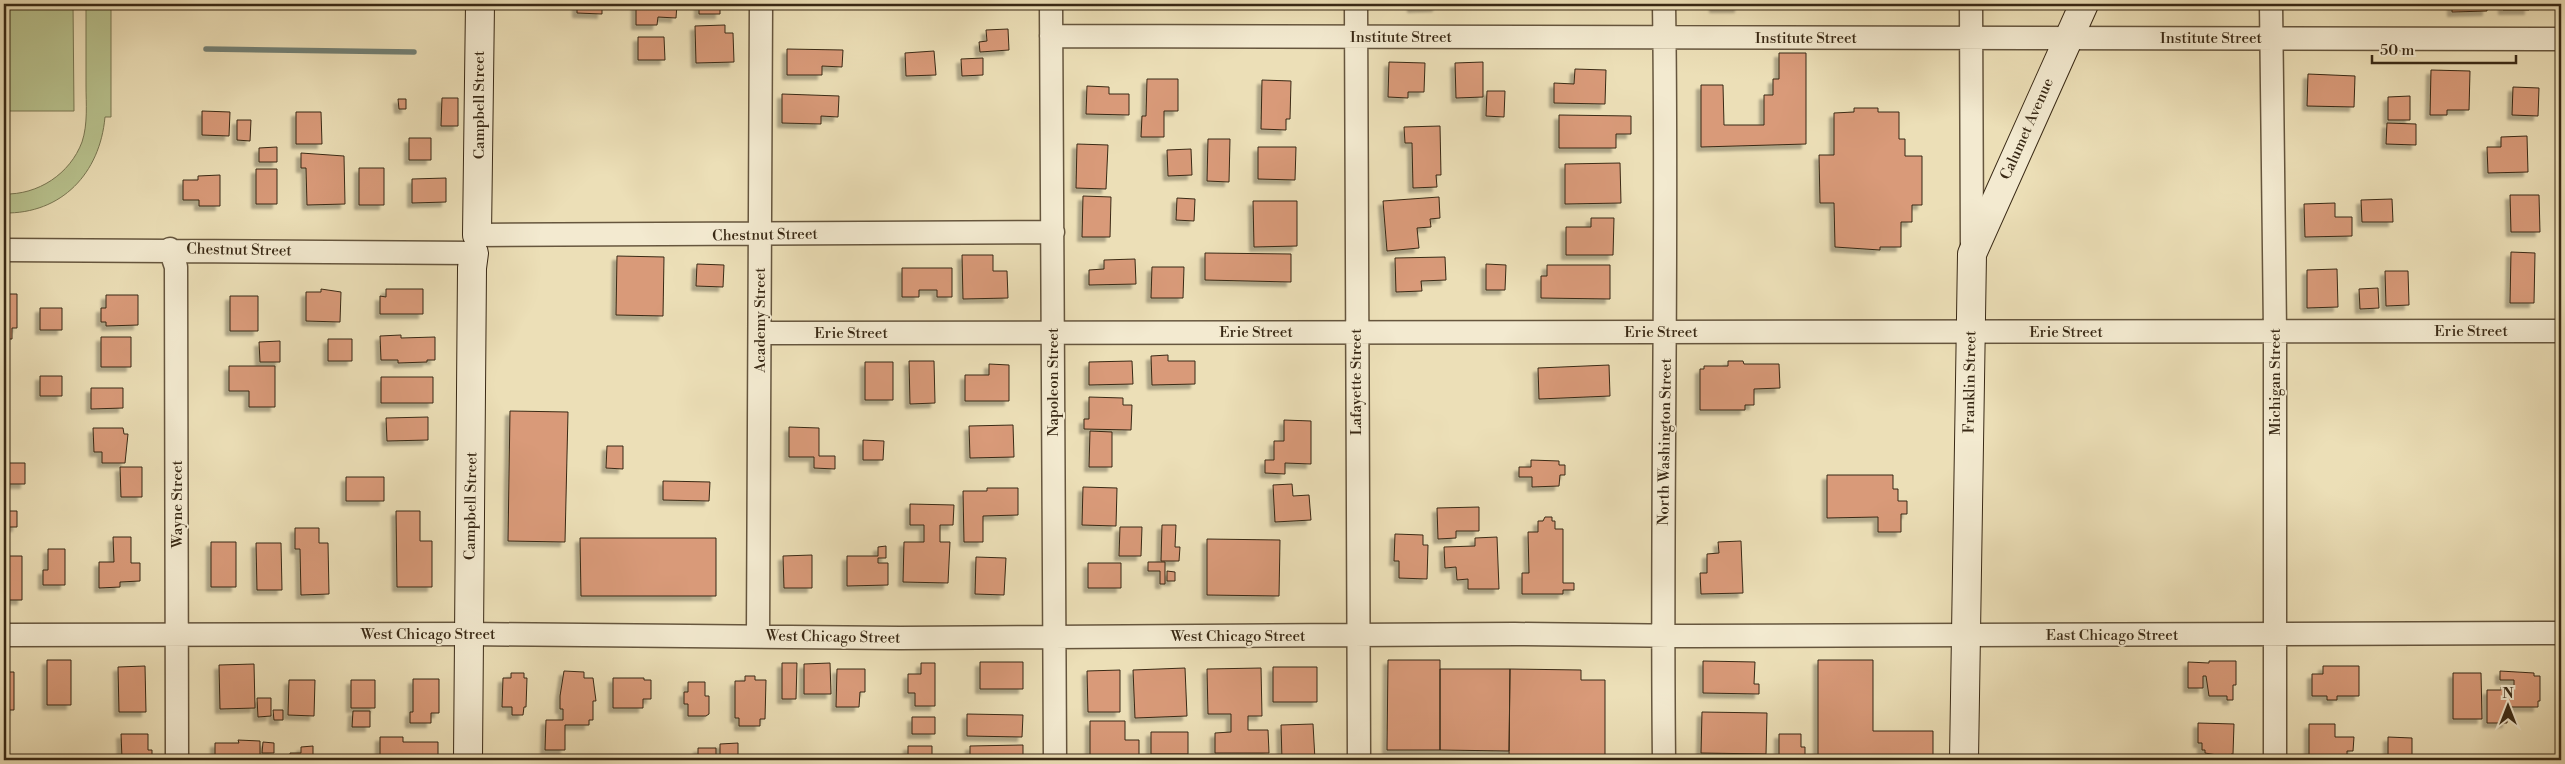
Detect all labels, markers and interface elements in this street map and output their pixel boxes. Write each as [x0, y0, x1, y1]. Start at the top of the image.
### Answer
street label: Institute Street [1350, 28, 1453, 47]
street label: Institute Street [1755, 29, 1858, 48]
street label: Institute Street [2160, 29, 2263, 48]
scale bar [2372, 32, 2516, 64]
text: 50 m [2380, 41, 2414, 60]
street label: Campbell Street [470, 50, 489, 159]
street label: Calumet Avenue [1996, 75, 2058, 183]
street label: Chestnut Street [712, 225, 819, 245]
street label: Chestnut Street [186, 240, 293, 260]
street label: Academy Street [751, 267, 770, 374]
street label: Erie Street [2434, 322, 2508, 341]
street label: Erie Street [1219, 323, 1293, 342]
street label: Erie Street [1624, 323, 1698, 342]
street label: Erie Street [2029, 323, 2103, 342]
street label: Erie Street [814, 324, 888, 343]
street label: Napoleon Street [1044, 327, 1063, 436]
street label: Michigan Street [2266, 327, 2285, 436]
street label: Lafayette Street [1347, 328, 1366, 435]
street label: Franklin Street [1960, 330, 1980, 433]
street label: North Washington Street [1654, 357, 1676, 526]
street label: Campbell Street [461, 451, 481, 560]
street label: Wayne Street [168, 459, 187, 549]
street label: West Chicago Street [360, 625, 496, 644]
street label: West Chicago Street [764, 626, 901, 648]
street label: East Chicago Street [2046, 626, 2179, 645]
street label: West Chicago Street [1170, 627, 1306, 646]
north arrow [2482, 682, 2532, 732]
text: N [2502, 685, 2514, 703]

